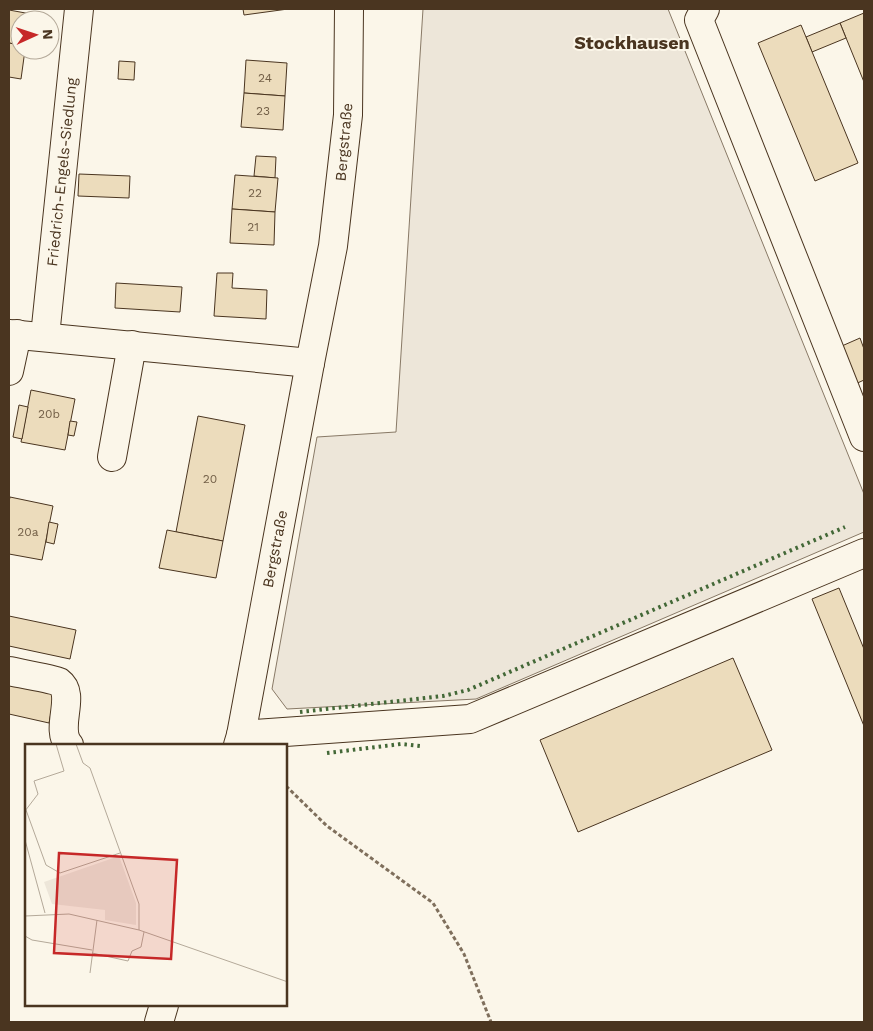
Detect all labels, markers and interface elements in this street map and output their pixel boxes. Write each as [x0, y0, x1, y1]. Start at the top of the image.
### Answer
north arrow [10, 10, 60, 60]
text: N [40, 29, 56, 40]
district label: Stockhausen [574, 32, 690, 53]
house number: 24 [258, 71, 272, 85]
street label: Friedrich-Engels-Siedlung [43, 77, 81, 267]
street label: Bergstraße [332, 102, 356, 182]
house number: 23 [256, 104, 270, 118]
house number: 22 [248, 186, 262, 200]
house number: 21 [247, 220, 259, 234]
house number: 20b [38, 407, 60, 421]
house number: 20 [203, 472, 217, 486]
street label: Bergstraße [259, 509, 291, 589]
house number: 20a [17, 525, 39, 539]
inset map [25, 744, 288, 1006]

